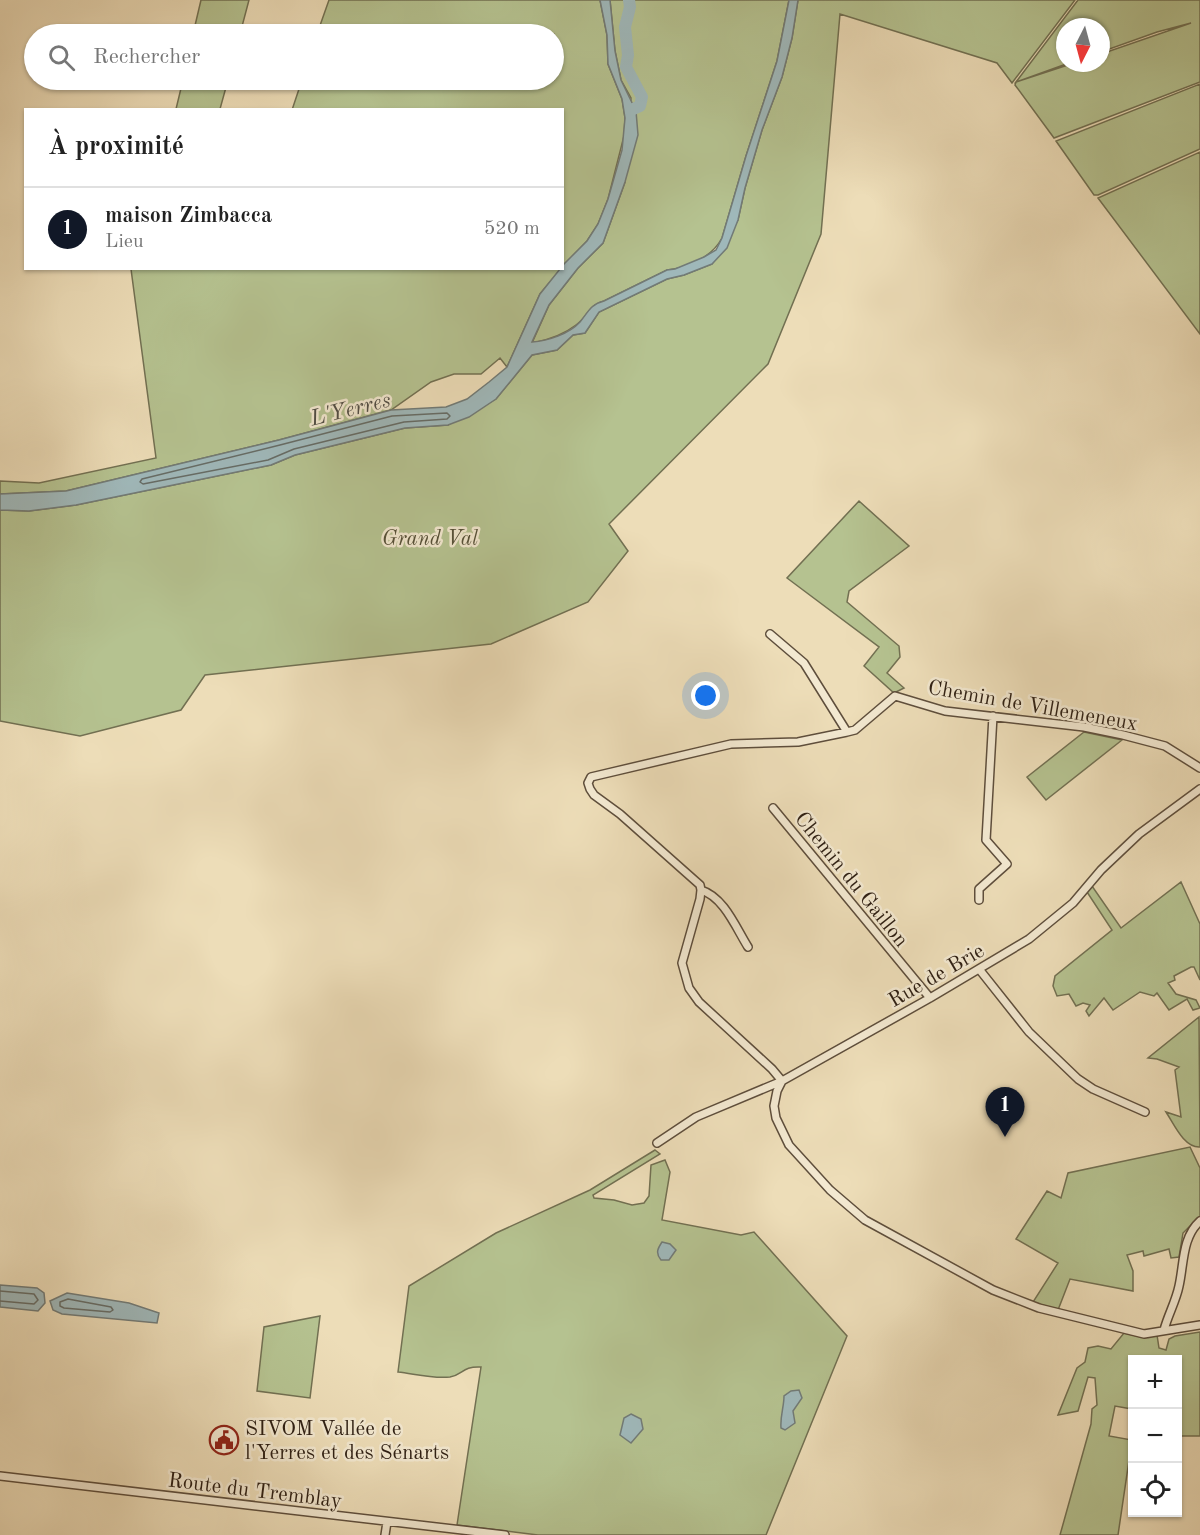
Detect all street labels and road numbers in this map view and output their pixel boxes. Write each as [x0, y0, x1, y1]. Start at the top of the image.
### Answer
street label: Chemin de Villemeneux [926, 678, 1139, 735]
street label: Chemin du Gaillon [790, 808, 912, 951]
street label: Rue de Brie [885, 941, 988, 1012]
street label: Route du Tremblay [167, 1470, 343, 1513]

